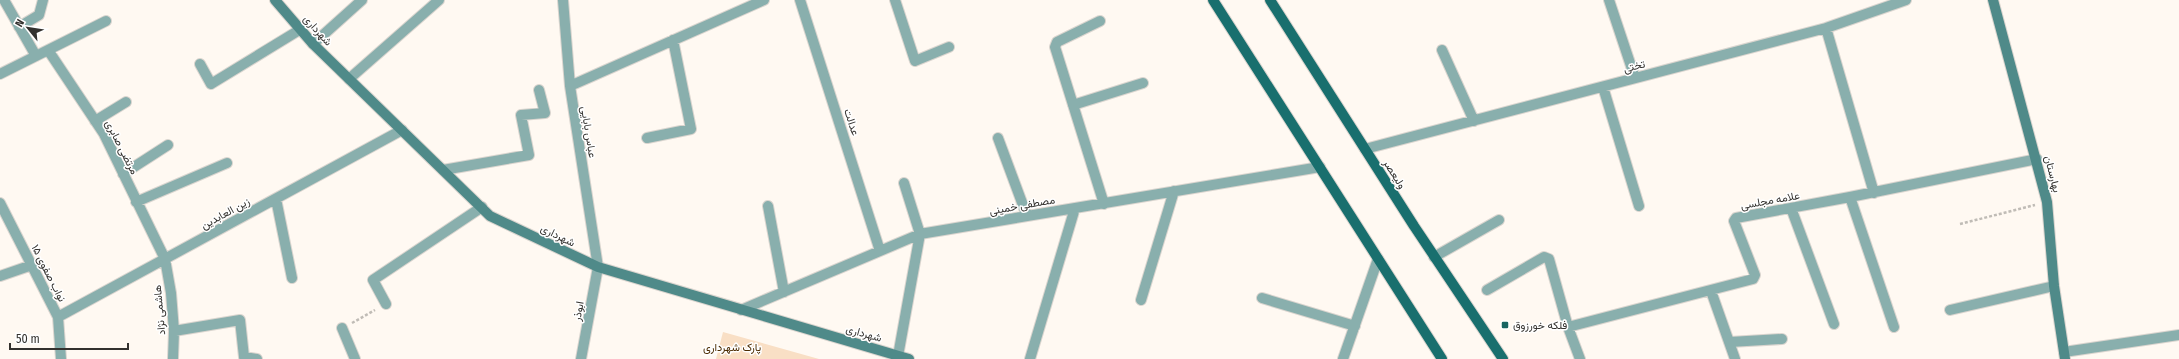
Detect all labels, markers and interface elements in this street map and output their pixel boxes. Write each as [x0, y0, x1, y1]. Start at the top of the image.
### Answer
north arrow [8, 8, 48, 48]
street label: شهرداری [300, 12, 335, 49]
text: N [12, 17, 27, 29]
street label: تختی [1622, 57, 1647, 76]
street label: عباس بابایی [578, 105, 599, 159]
street label: عدالت [841, 107, 862, 138]
street label: مرتضی صابری [102, 118, 141, 177]
street label: بهارستان [2042, 154, 2063, 194]
street label: ولیعصر [1380, 156, 1409, 191]
street label: علامه مجلسی [1740, 189, 1801, 212]
street label: مصطفی خمینی [988, 193, 1056, 218]
street label: زین العابدین [199, 195, 252, 232]
street label: شهرداری [538, 222, 577, 250]
street label: نواب صفوی ۱۵ [29, 242, 69, 304]
street label: هاشمی نژاد [151, 284, 168, 336]
street label: ابوذر [570, 300, 587, 323]
place label: فلکه خورزوق [1513, 319, 1567, 332]
marker: فلکه خورزوق [1500, 320, 1510, 330]
street label: شهرداری [844, 322, 884, 345]
scale bar [10, 325, 128, 351]
text: 50 m [16, 332, 40, 346]
park label: پارک شهرداری [703, 341, 761, 355]

